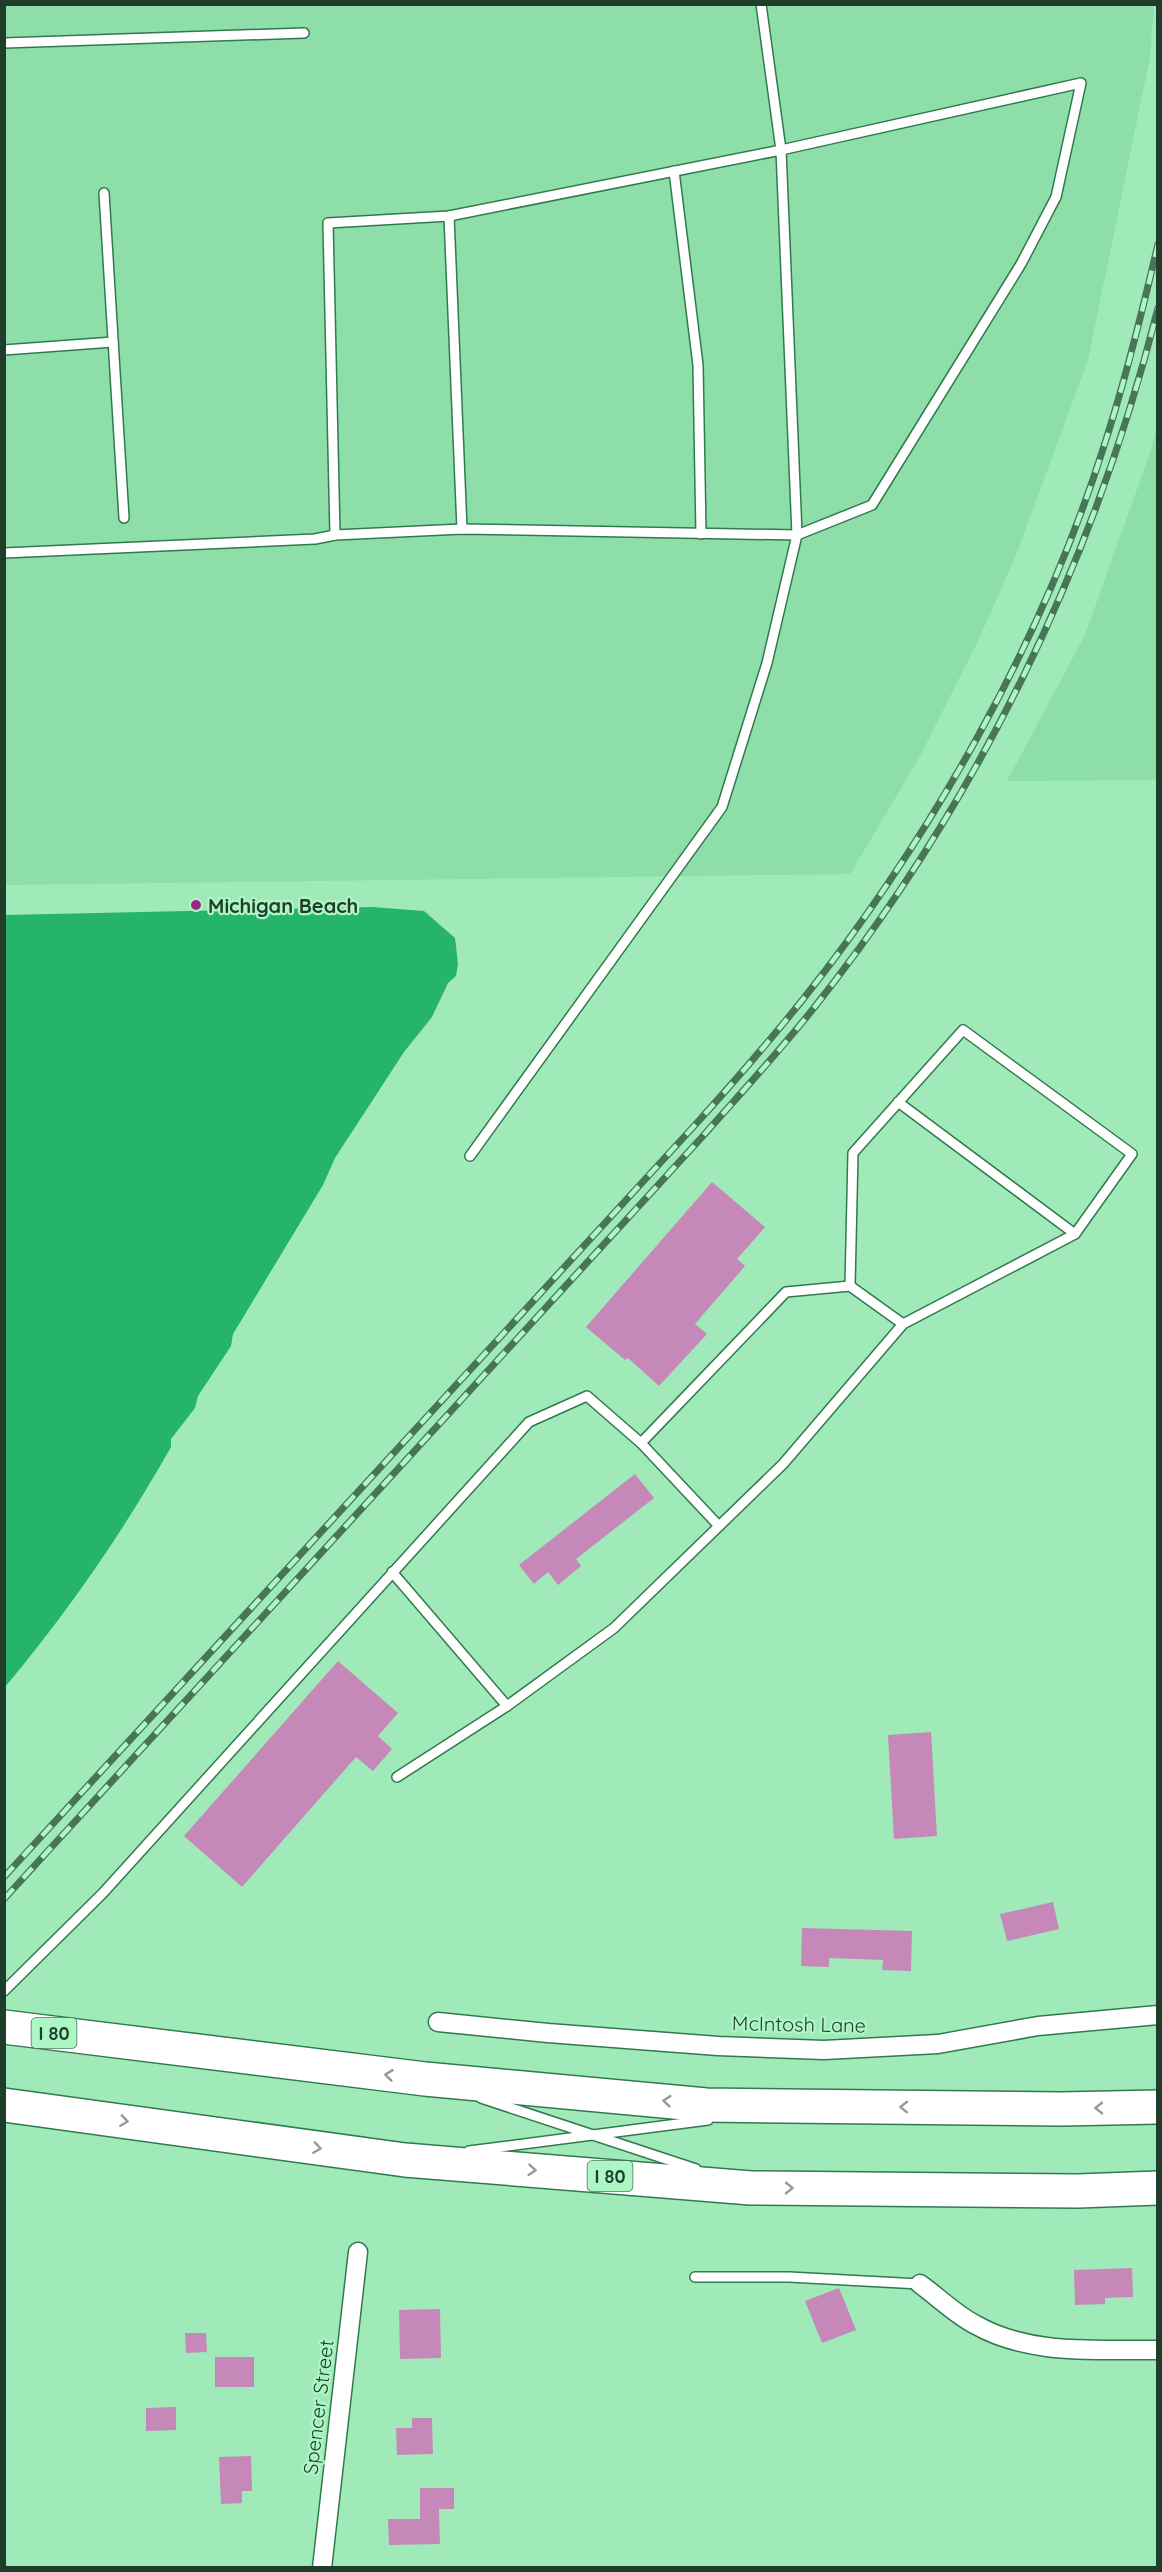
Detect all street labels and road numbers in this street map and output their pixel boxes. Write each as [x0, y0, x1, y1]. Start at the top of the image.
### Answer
street label: McIntosh Lane [732, 2010, 866, 2038]
road number: I 80 [32, 2018, 76, 2048]
road number: I 80 [588, 2161, 632, 2191]
street label: Spencer Street [297, 2338, 339, 2476]

